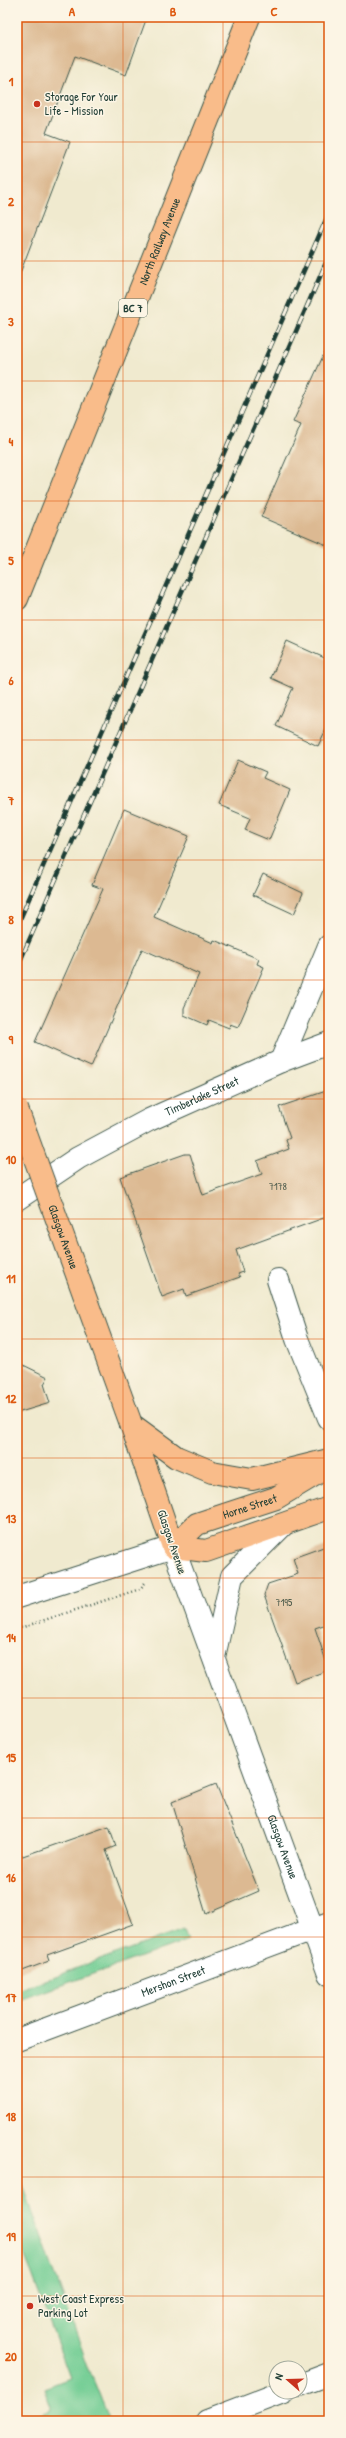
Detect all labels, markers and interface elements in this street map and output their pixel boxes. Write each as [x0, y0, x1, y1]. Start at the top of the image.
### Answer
text: A [69, 2, 76, 20]
text: B [170, 2, 177, 20]
text: C [270, 2, 278, 20]
text: 1 [9, 72, 14, 90]
place label: Storage For Your Life - Mission [45, 88, 118, 119]
marker: Storage For Your Life - Mission [32, 99, 42, 109]
text: 2 [8, 192, 15, 210]
street label: North Railway Avenue [134, 195, 184, 287]
road number: BC 7 [119, 299, 147, 317]
text: 3 [8, 312, 14, 330]
text: 4 [9, 432, 14, 450]
text: 5 [8, 551, 14, 569]
text: 6 [8, 671, 14, 689]
text: 7 [7, 791, 15, 809]
text: 8 [8, 910, 14, 928]
text: 9 [9, 1030, 14, 1048]
street label: Timberlake Street [162, 1072, 242, 1120]
text: 10 [6, 1150, 16, 1168]
house number: 7178 [269, 1180, 287, 1193]
street label: Glasgow Avenue [44, 1202, 83, 1271]
text: 11 [6, 1269, 16, 1287]
text: 12 [6, 1389, 17, 1407]
street label: Horne Street [221, 1489, 280, 1523]
street label: Glasgow Avenue [153, 1507, 192, 1577]
text: 13 [6, 1509, 16, 1527]
house number: 7195 [276, 1596, 293, 1609]
text: 14 [6, 1628, 16, 1646]
text: 15 [6, 1748, 17, 1766]
street label: Glasgow Avenue [263, 1812, 303, 1881]
text: 16 [6, 1868, 17, 1886]
street label: Mershon Street [139, 1961, 208, 2001]
text: 17 [5, 1988, 17, 2006]
text: 18 [6, 2107, 17, 2125]
text: 19 [6, 2227, 16, 2245]
place label: West Coast Express Parking Lot [38, 2290, 124, 2321]
marker: West Coast Express Parking Lot [25, 2301, 35, 2311]
text: 20 [5, 2347, 17, 2365]
north arrow [268, 2360, 308, 2400]
text: N [271, 2371, 286, 2382]

